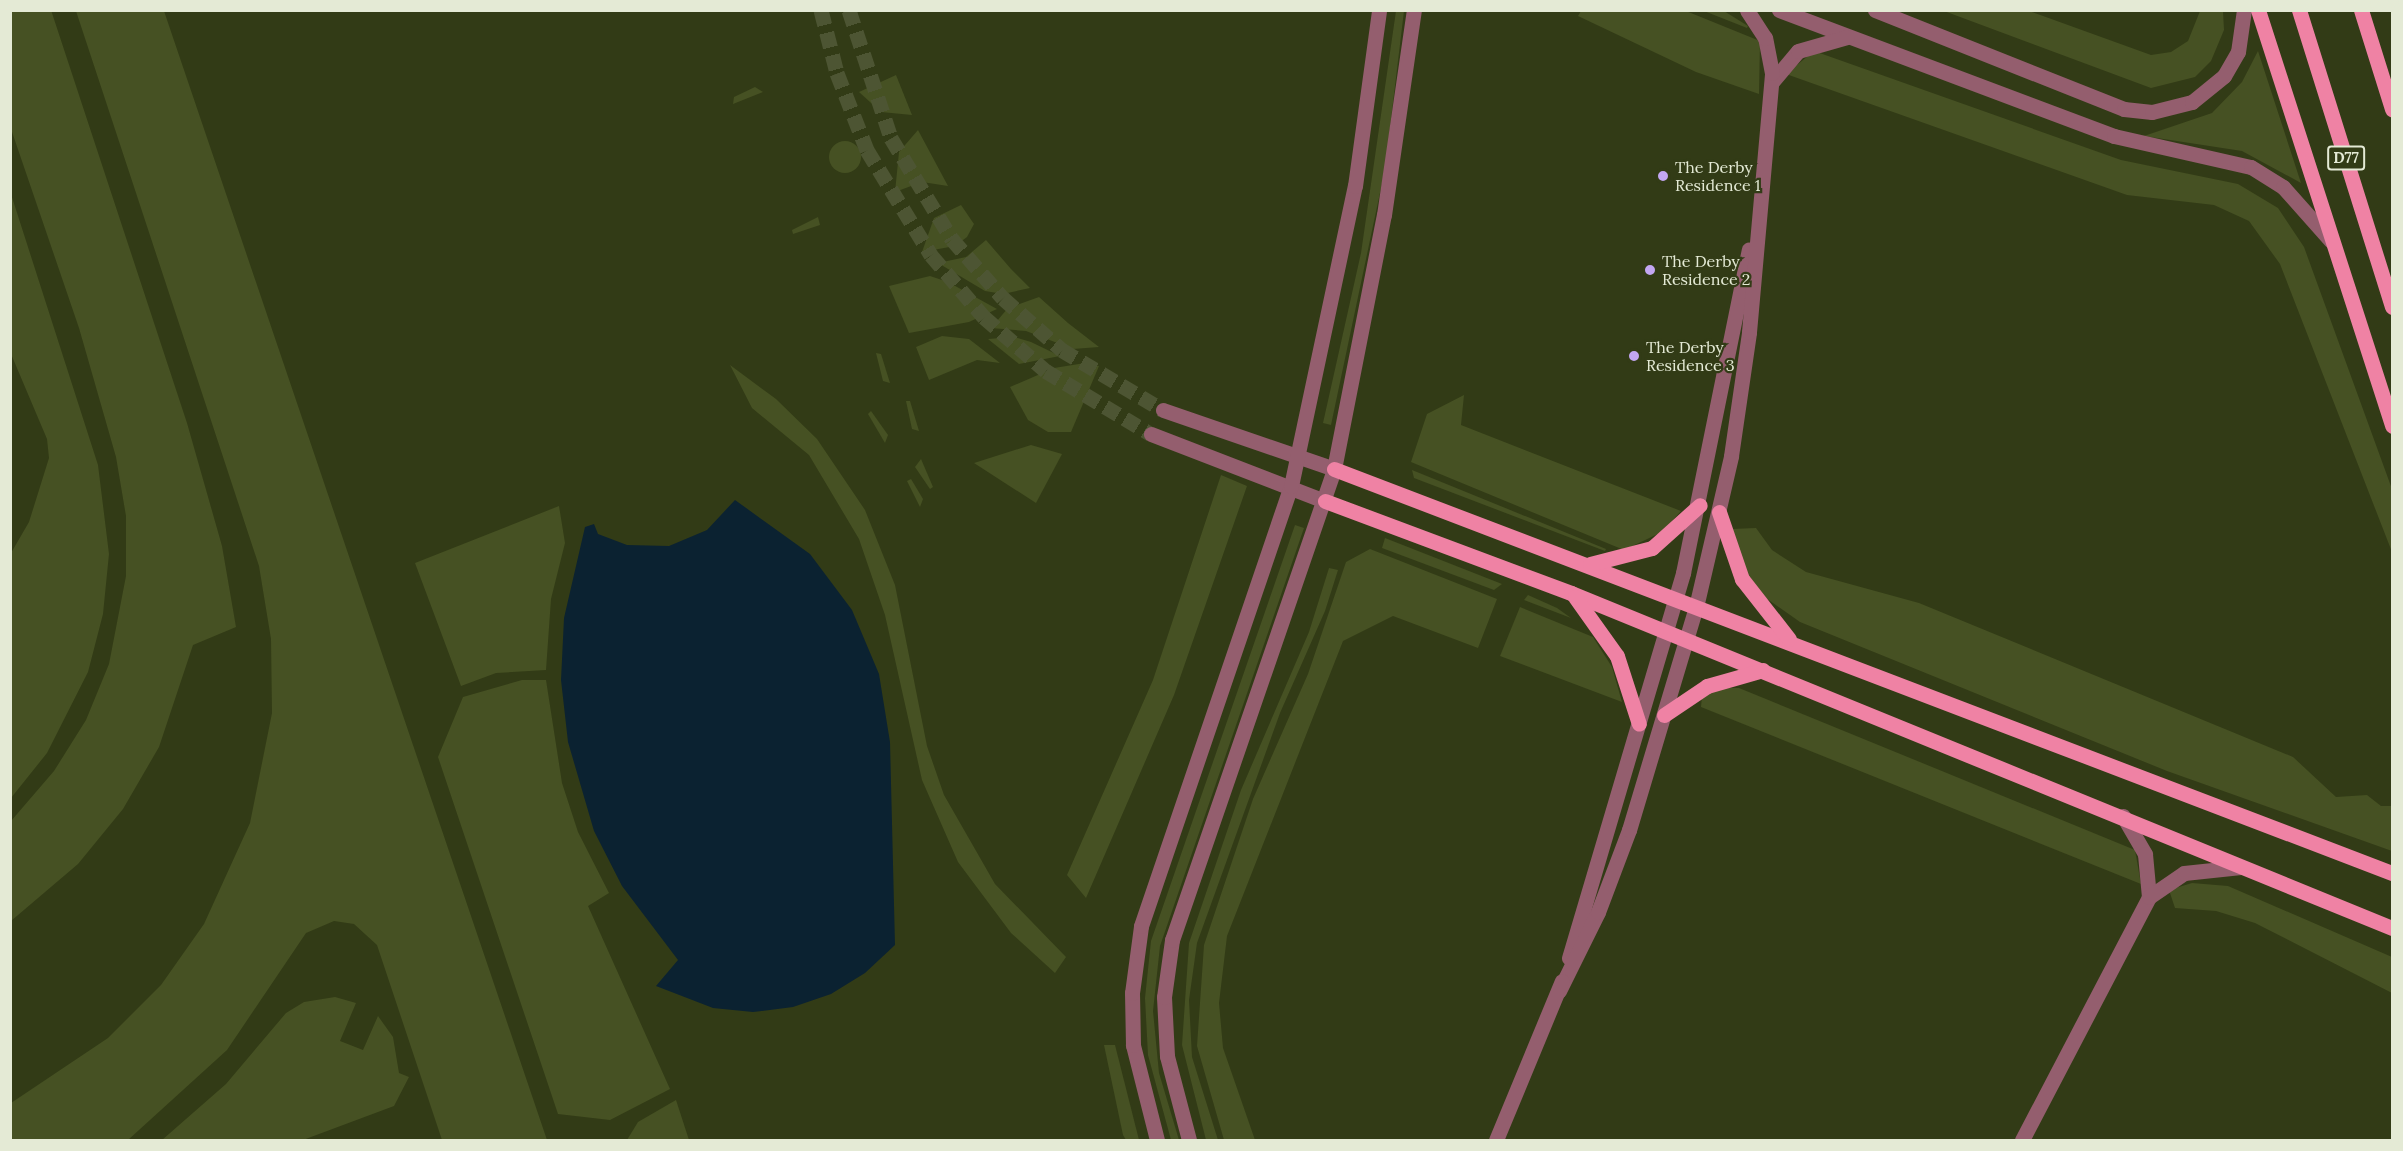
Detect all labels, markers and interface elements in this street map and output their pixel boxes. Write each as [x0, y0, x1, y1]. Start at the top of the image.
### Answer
road number: D77 [2326, 146, 2366, 170]
place label: The Derby Residence 1 [1675, 157, 1761, 195]
marker: The Derby Residence 1 [1656, 169, 1670, 183]
place label: The Derby Residence 2 [1662, 251, 1750, 289]
marker: The Derby Residence 2 [1643, 263, 1657, 277]
place label: The Derby Residence 3 [1646, 337, 1735, 375]
marker: The Derby Residence 3 [1627, 349, 1641, 363]

